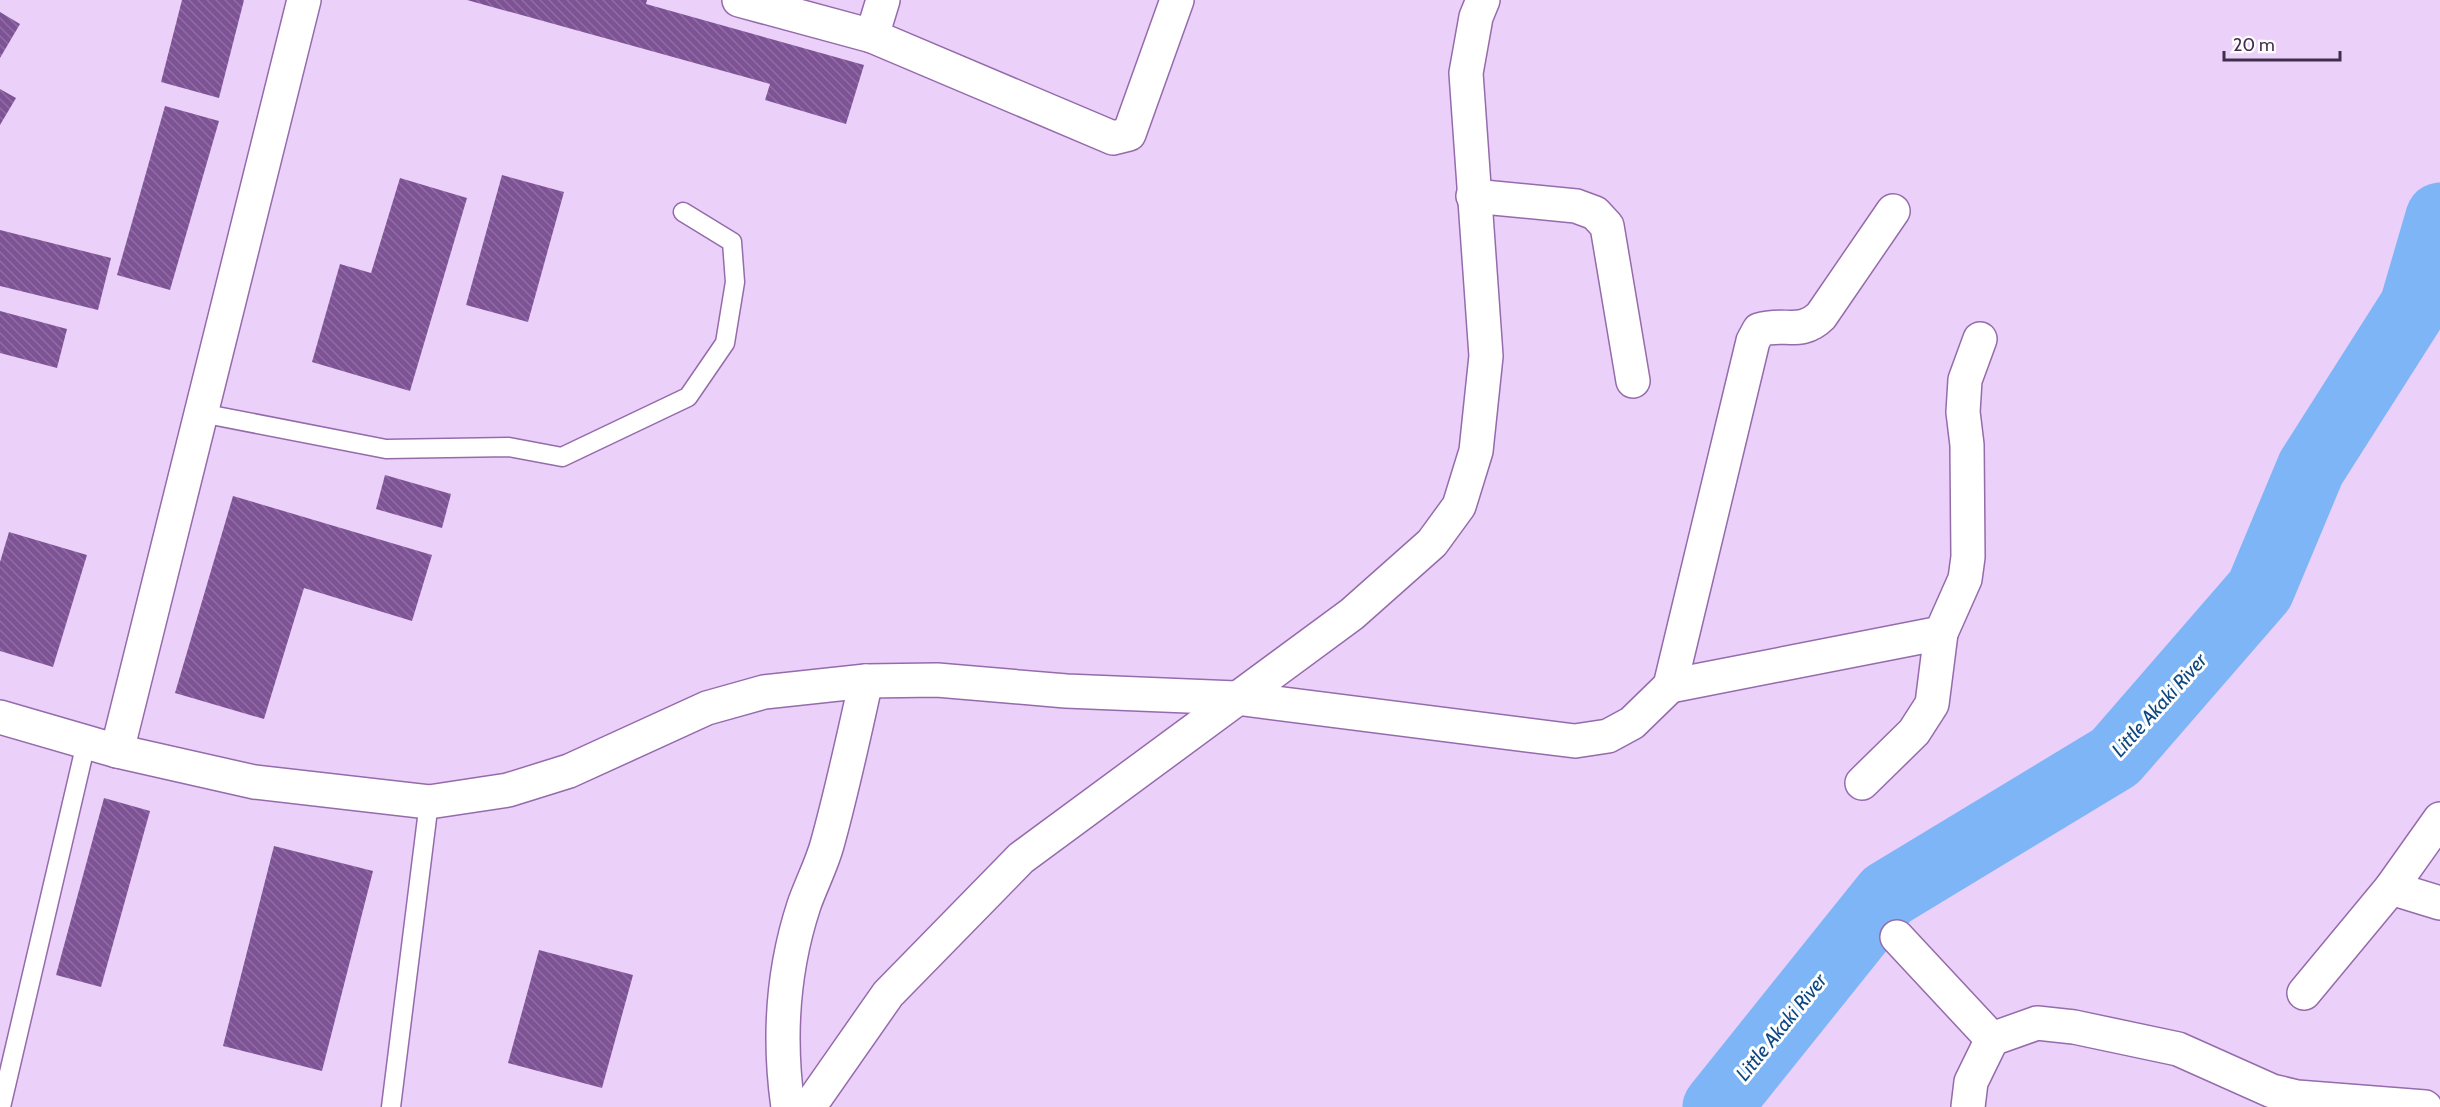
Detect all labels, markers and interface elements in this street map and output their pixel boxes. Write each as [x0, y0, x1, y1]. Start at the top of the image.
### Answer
scale bar [2224, 24, 2340, 62]
text: 20 m [2233, 34, 2275, 56]
water label: Little Akaki River [2106, 648, 2212, 762]
water label: Little Akaki River [1731, 968, 1832, 1085]

